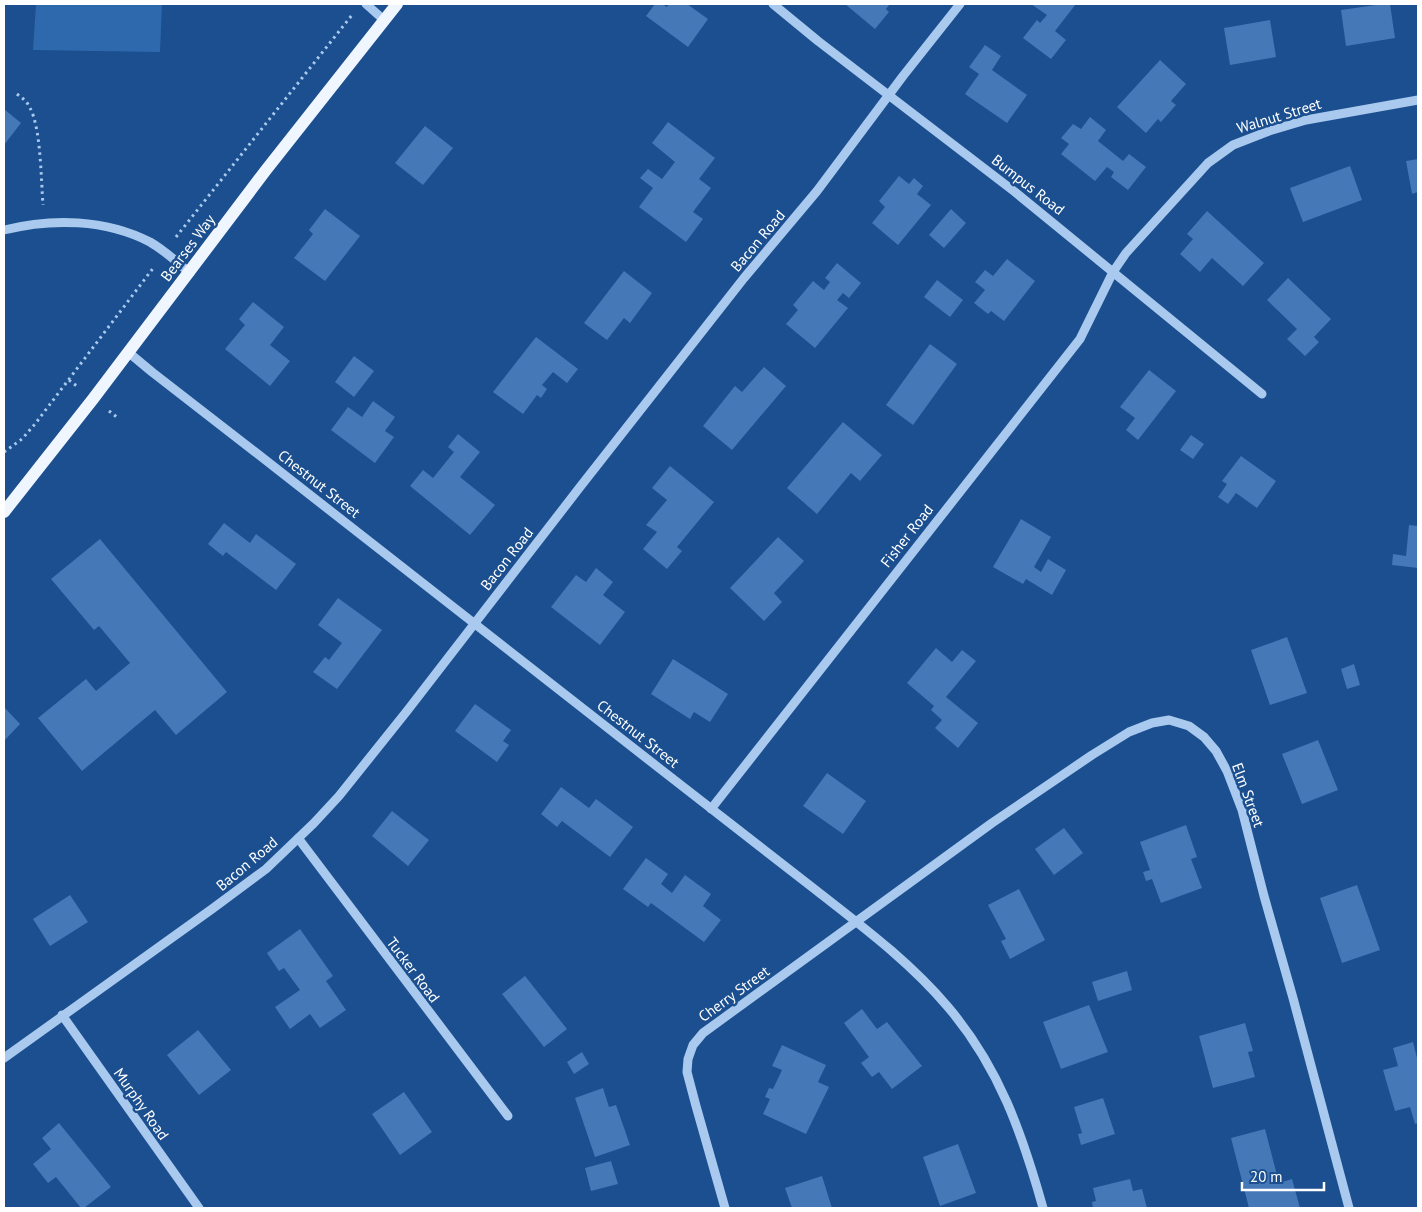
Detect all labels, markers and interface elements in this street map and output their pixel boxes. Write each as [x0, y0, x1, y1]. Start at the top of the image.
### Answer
street label: Walnut Street [1234, 94, 1323, 137]
street label: Bumpus Road [988, 150, 1069, 219]
street label: Bacon Road [726, 206, 789, 275]
street label: Bearses Way [156, 210, 219, 285]
street label: Chestnut Street [274, 445, 364, 522]
street label: Fisher Road [876, 500, 937, 571]
street label: Bacon Road [476, 523, 537, 594]
street label: Chestnut Street [593, 695, 683, 772]
street label: Elm Street [1228, 760, 1269, 830]
street label: Bacon Road [212, 832, 281, 895]
street label: Tucker Road [383, 933, 444, 1006]
street label: Cherry Street [694, 961, 773, 1026]
street label: Murphy Road [110, 1064, 173, 1143]
scale bar [1242, 1160, 1324, 1192]
text: 20 m [1250, 1167, 1283, 1186]

